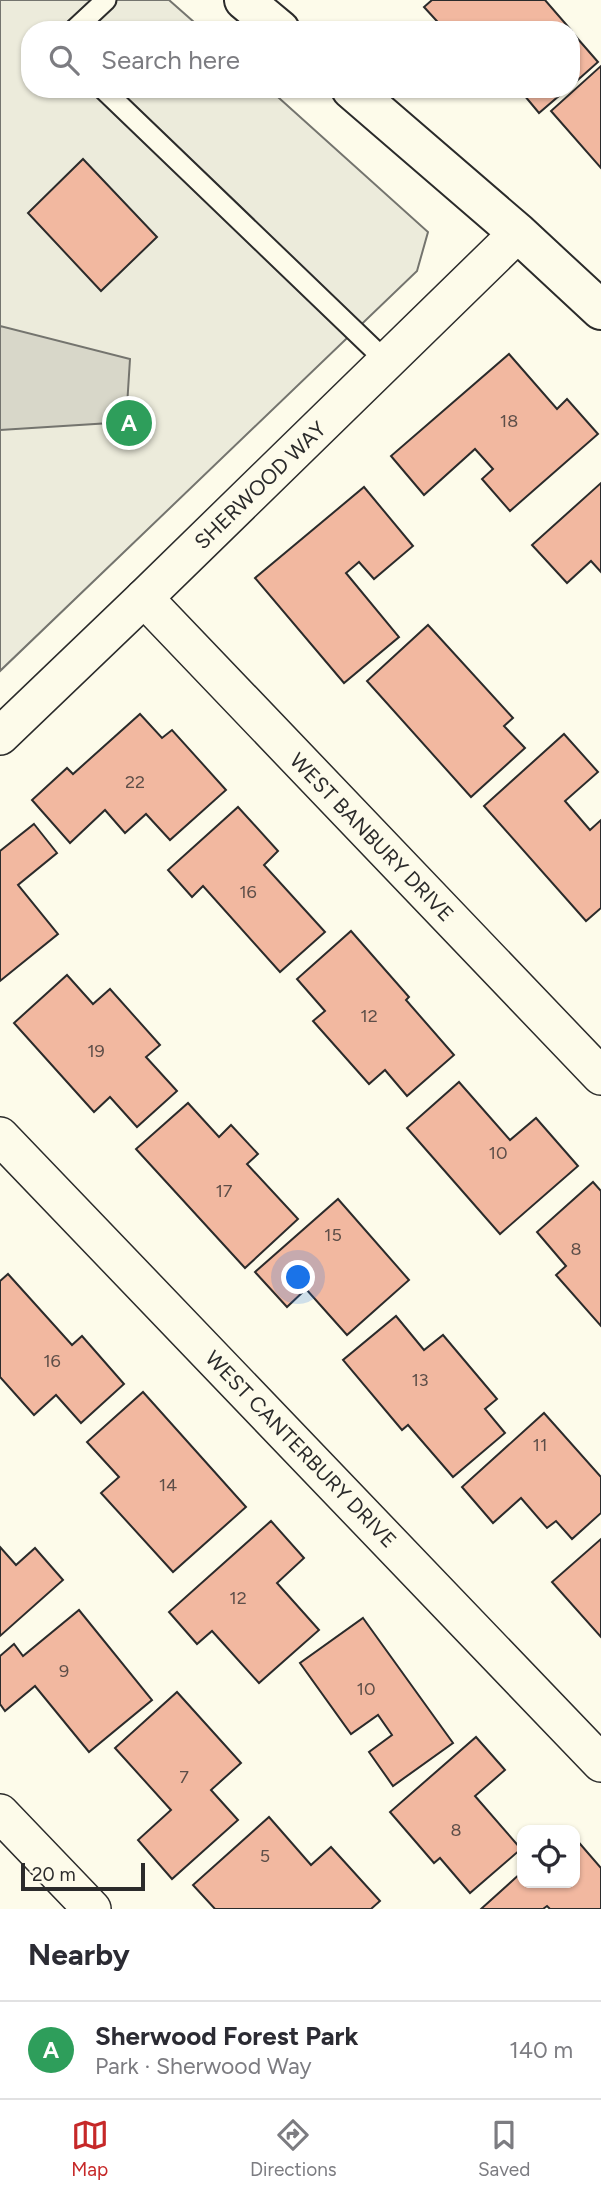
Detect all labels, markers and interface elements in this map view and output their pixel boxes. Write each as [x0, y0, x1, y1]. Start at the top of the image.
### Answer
search box [21, 21, 580, 98]
icon: search [45, 41, 83, 79]
text: Search here [101, 44, 240, 76]
pin: A [106, 397, 152, 449]
house number: 18 [500, 410, 518, 432]
street label: SHERWOOD WAY [189, 416, 331, 554]
street label: WEST BANBURY DRIVE [285, 748, 459, 926]
house number: 22 [125, 771, 145, 793]
house number: 16 [239, 881, 257, 903]
house number: 12 [360, 1005, 378, 1027]
house number: 19 [87, 1040, 105, 1062]
house number: 10 [489, 1142, 507, 1164]
house number: 17 [215, 1180, 233, 1202]
house number: 15 [324, 1224, 342, 1246]
house number: 8 [570, 1238, 582, 1260]
your location [281, 1260, 315, 1294]
street label: WEST CANTERBURY DRIVE [200, 1345, 402, 1553]
house number: 16 [43, 1350, 61, 1372]
house number: 13 [411, 1369, 429, 1391]
house number: 11 [533, 1434, 547, 1456]
house number: 14 [159, 1474, 177, 1496]
house number: 12 [229, 1587, 247, 1609]
house number: 9 [59, 1660, 69, 1682]
house number: 10 [357, 1678, 375, 1700]
house number: 7 [179, 1766, 189, 1788]
house number: 8 [450, 1819, 462, 1841]
map controls [517, 1825, 580, 1888]
button: locate [517, 1825, 580, 1888]
house number: 5 [260, 1845, 270, 1867]
scale bar [21, 1860, 145, 1892]
text: 20 m [32, 1863, 76, 1886]
text: Nearby [28, 1936, 130, 1973]
text: Sherwood Forest Park [95, 2020, 358, 2052]
text: A [43, 2036, 59, 2064]
text: 140 m [509, 2036, 573, 2064]
text: Park · Sherwood Way [95, 2052, 312, 2080]
tab: Map [71, 2116, 109, 2181]
tab: Directions [250, 2116, 337, 2181]
tab: Saved [478, 2116, 530, 2181]

